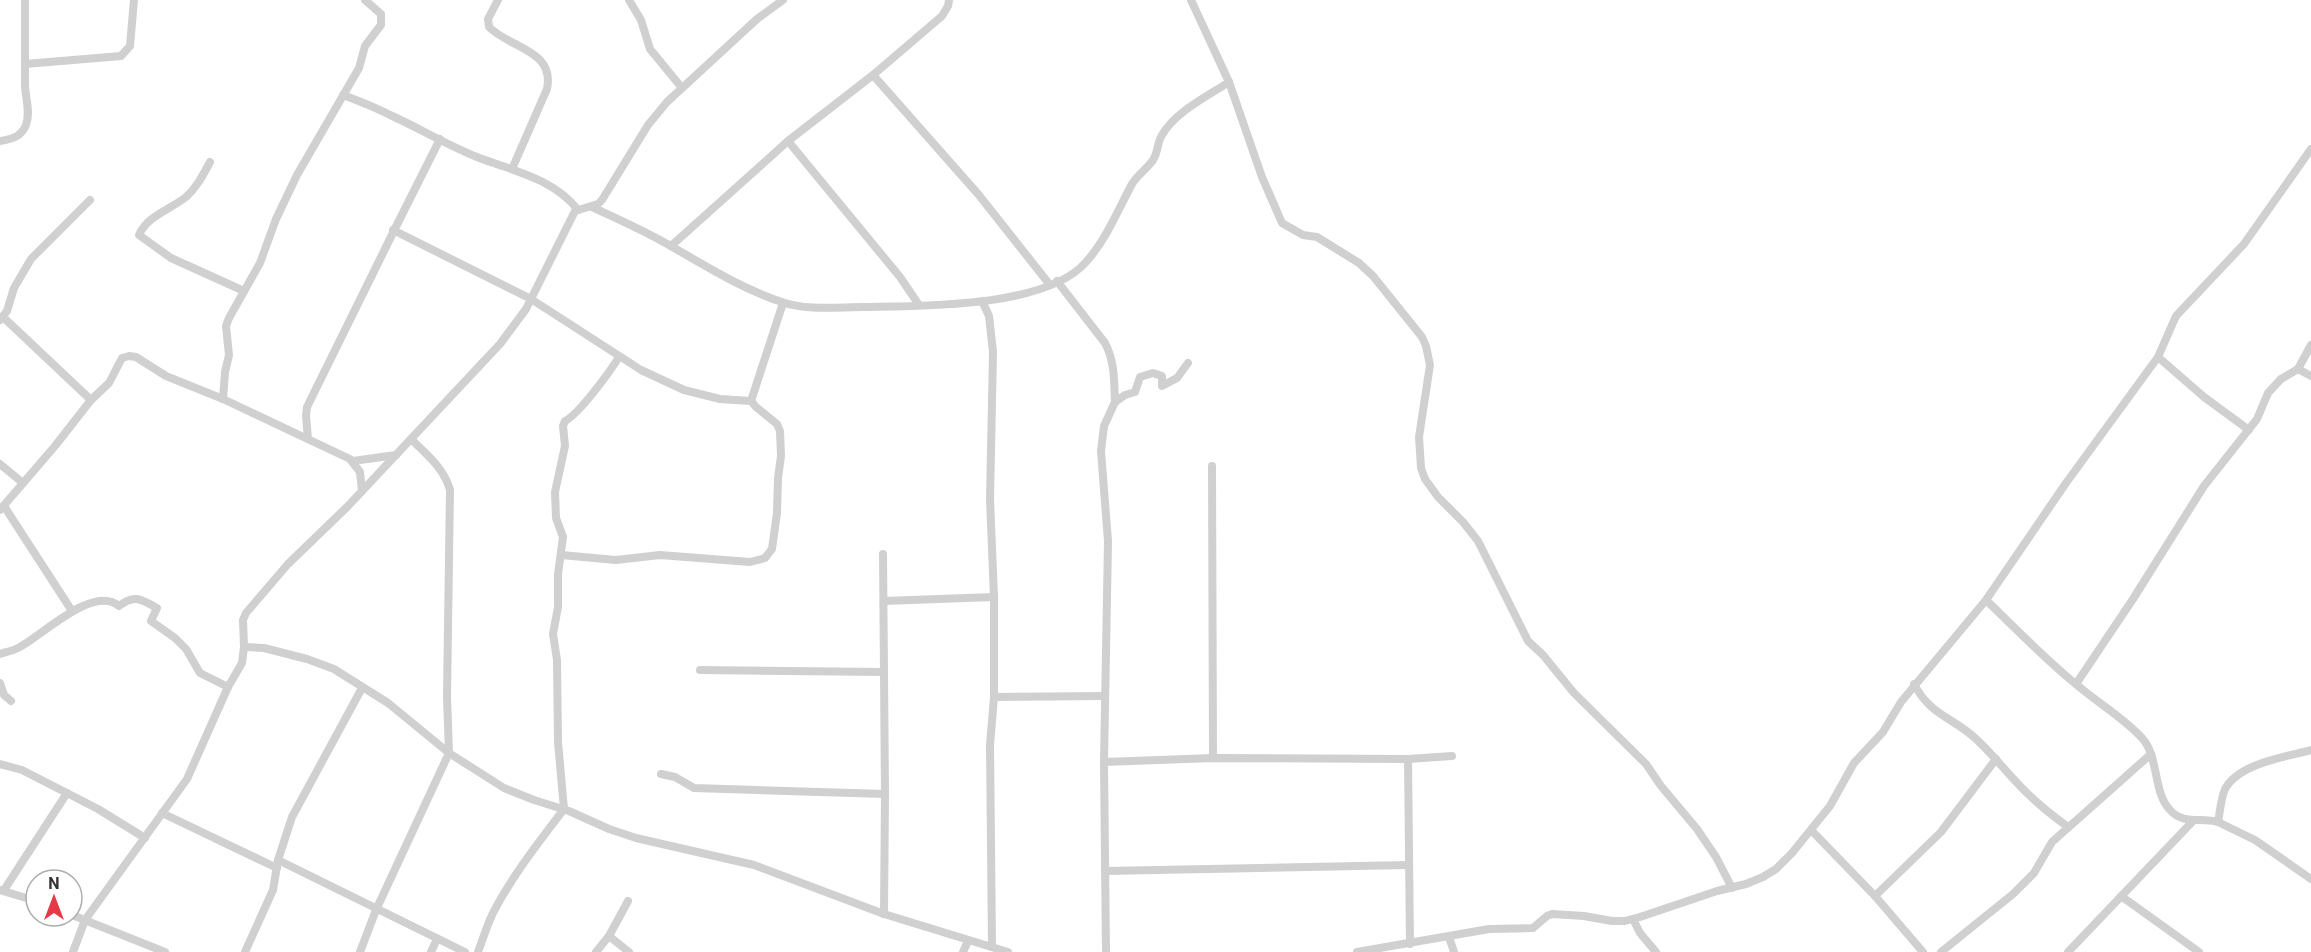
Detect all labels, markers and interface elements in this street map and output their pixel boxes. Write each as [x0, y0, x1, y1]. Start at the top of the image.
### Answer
north arrow [24, 868, 84, 928]
text: N [48, 874, 60, 893]

